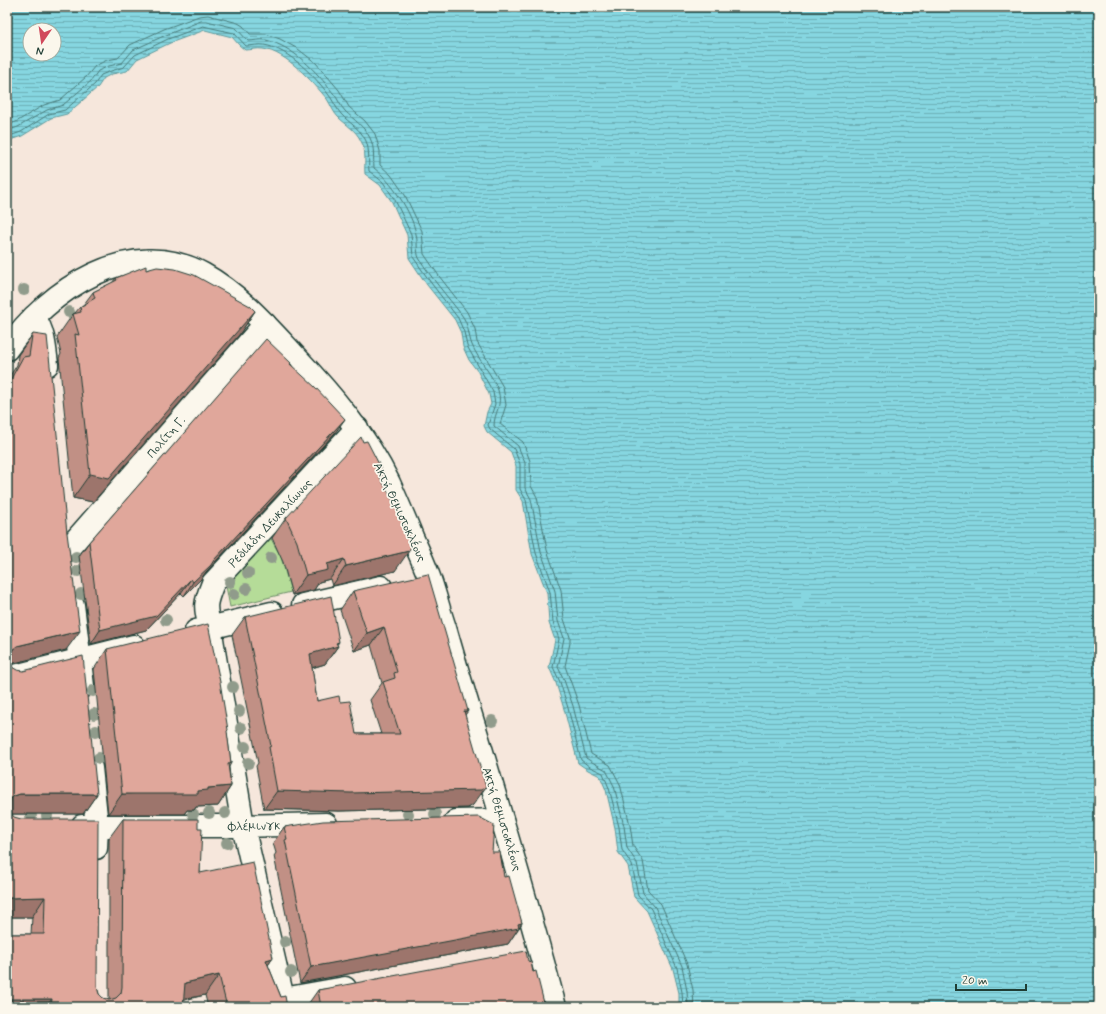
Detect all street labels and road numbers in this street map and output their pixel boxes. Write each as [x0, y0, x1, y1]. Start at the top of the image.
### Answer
street label: Πολίτη Γ. [144, 413, 189, 462]
street label: Ακτή Θεμιστοκλέους [369, 460, 430, 565]
street label: Ρεδιάδη Δευκαλίωνος [225, 476, 316, 571]
street label: Ακτή Θεμιστοκλέους [478, 765, 525, 873]
street label: Φλέμινγκ [227, 818, 281, 835]

